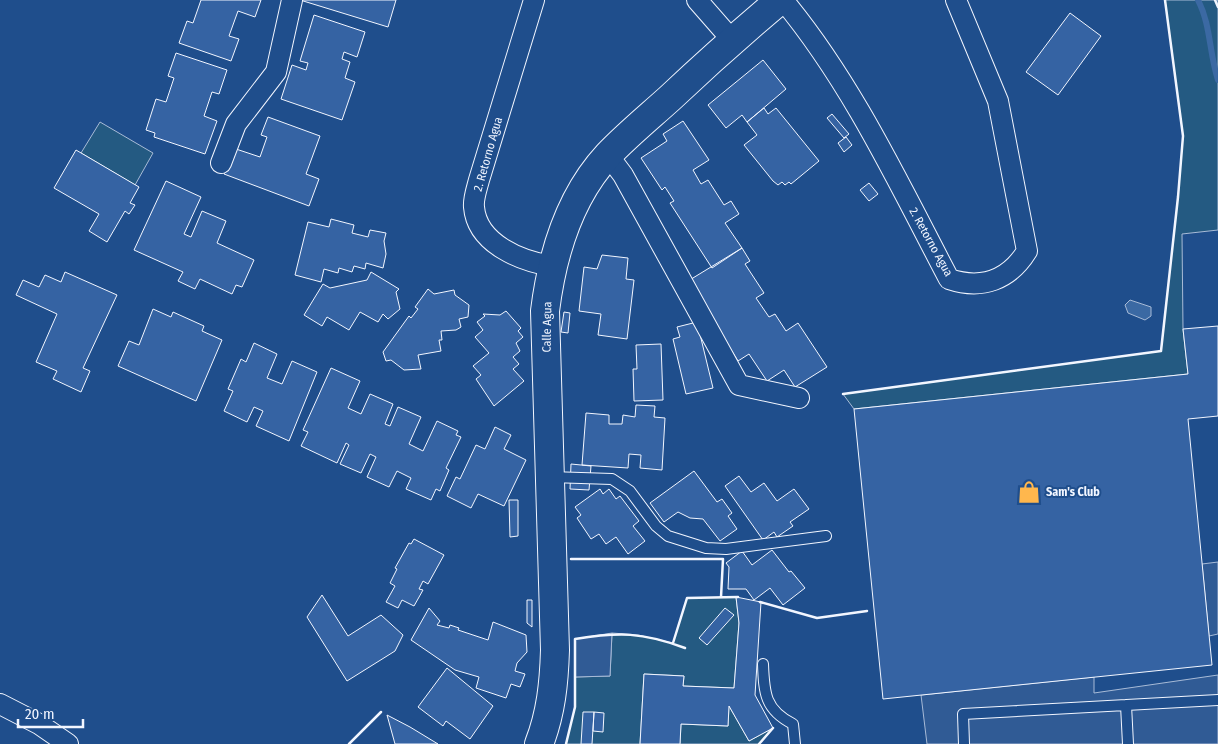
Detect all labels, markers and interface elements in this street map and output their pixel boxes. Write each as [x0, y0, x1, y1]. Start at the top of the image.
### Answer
street label: 2. Retorno Agua [471, 115, 505, 193]
street label: 2. Retorno Agua [906, 205, 956, 279]
street label: Calle Agua [540, 301, 554, 352]
shop icon: Sam's Club [1016, 479, 1042, 505]
place label: Sam's Club [1046, 485, 1100, 499]
scale bar [18, 696, 82, 728]
text: 20 m [25, 705, 55, 723]

